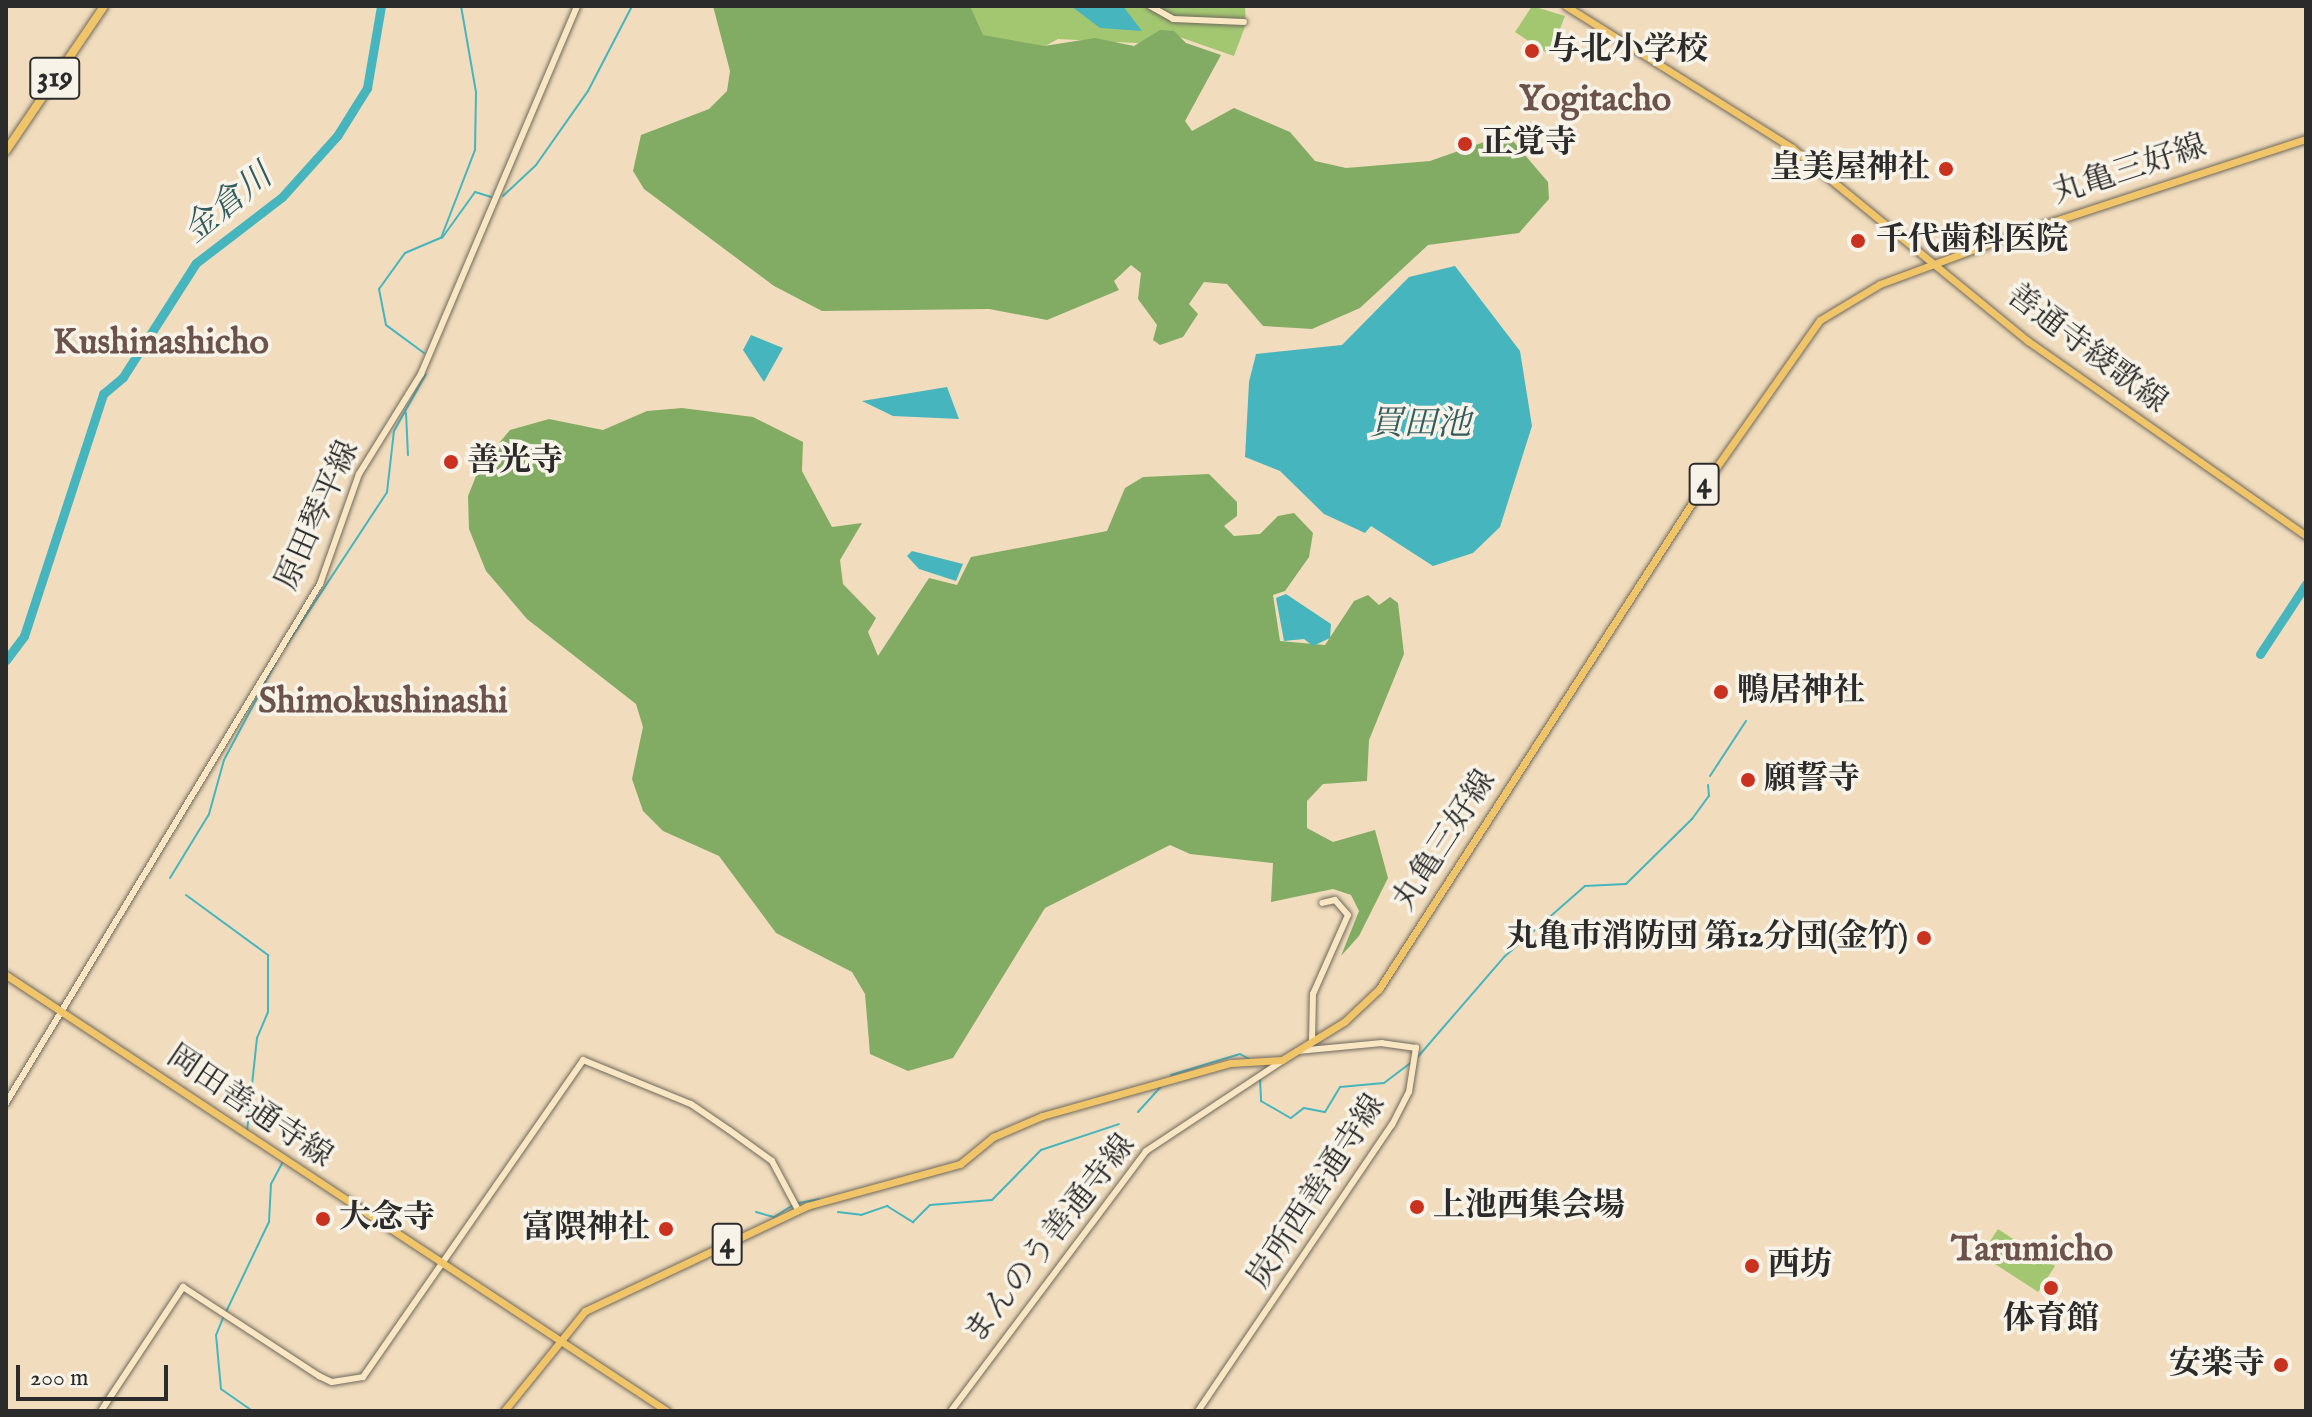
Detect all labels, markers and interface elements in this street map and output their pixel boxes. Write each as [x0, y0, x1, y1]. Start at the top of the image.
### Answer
place label: 与北小学校 [1548, 32, 1708, 70]
marker: 与北小学校 [1523, 42, 1541, 60]
road number: 319 [29, 52, 81, 104]
district label: Yogitacho [1519, 79, 1671, 123]
place label: 正覚寺 [1481, 125, 1577, 163]
street label: 丸亀三好線 [2048, 128, 2212, 214]
marker: 正覚寺 [1456, 135, 1474, 153]
place label: 皇美屋神社 [1770, 150, 1930, 188]
water label: 金倉川 [176, 156, 280, 252]
marker: 皇美屋神社 [1937, 160, 1955, 178]
place label: 千代歯科医院 [1876, 222, 2068, 260]
marker: 千代歯科医院 [1847, 230, 1869, 252]
street label: 善通寺綾歌線 [1998, 277, 2174, 423]
district label: Kushinashicho [53, 322, 269, 366]
water label: 買田池 [1369, 405, 1471, 445]
street label: 原田琴平線 [269, 435, 369, 597]
place label: 善光寺 [467, 443, 563, 481]
marker: 善光寺 [442, 453, 460, 471]
road number: 4 [1688, 458, 1720, 510]
place label: 鴨居神社 [1737, 673, 1865, 711]
district label: Shimokushinashi [258, 681, 508, 725]
marker: 鴨居神社 [1712, 683, 1730, 701]
place label: 願誓寺 [1764, 761, 1860, 799]
street label: 丸亀三好線 [1386, 763, 1506, 919]
marker: 願誓寺 [1739, 771, 1757, 789]
place label: 丸亀市消防団 第12分団(金竹) [1506, 919, 1908, 957]
marker: 丸亀市消防団 第12分団(金竹) [1915, 929, 1933, 947]
street label: 岡田善通寺線 [159, 1038, 339, 1178]
street label: 炭所西善通寺線 [1241, 1088, 1395, 1296]
street label: まんのう善通寺線 [957, 1127, 1145, 1353]
place label: 上池西集会場 [1433, 1188, 1625, 1226]
marker: 上池西集会場 [1408, 1198, 1426, 1216]
place label: 大念寺 [339, 1200, 435, 1238]
marker: 大念寺 [314, 1210, 332, 1228]
place label: 富隈神社 [522, 1210, 650, 1248]
road number: 4 [711, 1218, 743, 1270]
marker: 富隈神社 [657, 1220, 675, 1238]
district label: Tarumicho [1951, 1229, 2113, 1273]
place label: 西坊 [1768, 1247, 1832, 1285]
marker: 西坊 [1743, 1257, 1761, 1275]
marker: 体育館 [2042, 1279, 2060, 1297]
place label: 体育館 [2003, 1301, 2099, 1339]
place label: 安楽寺 [2169, 1346, 2265, 1384]
scale bar [20, 1349, 172, 1399]
marker: 安楽寺 [2272, 1356, 2290, 1374]
text: 200 m [30, 1363, 89, 1394]

